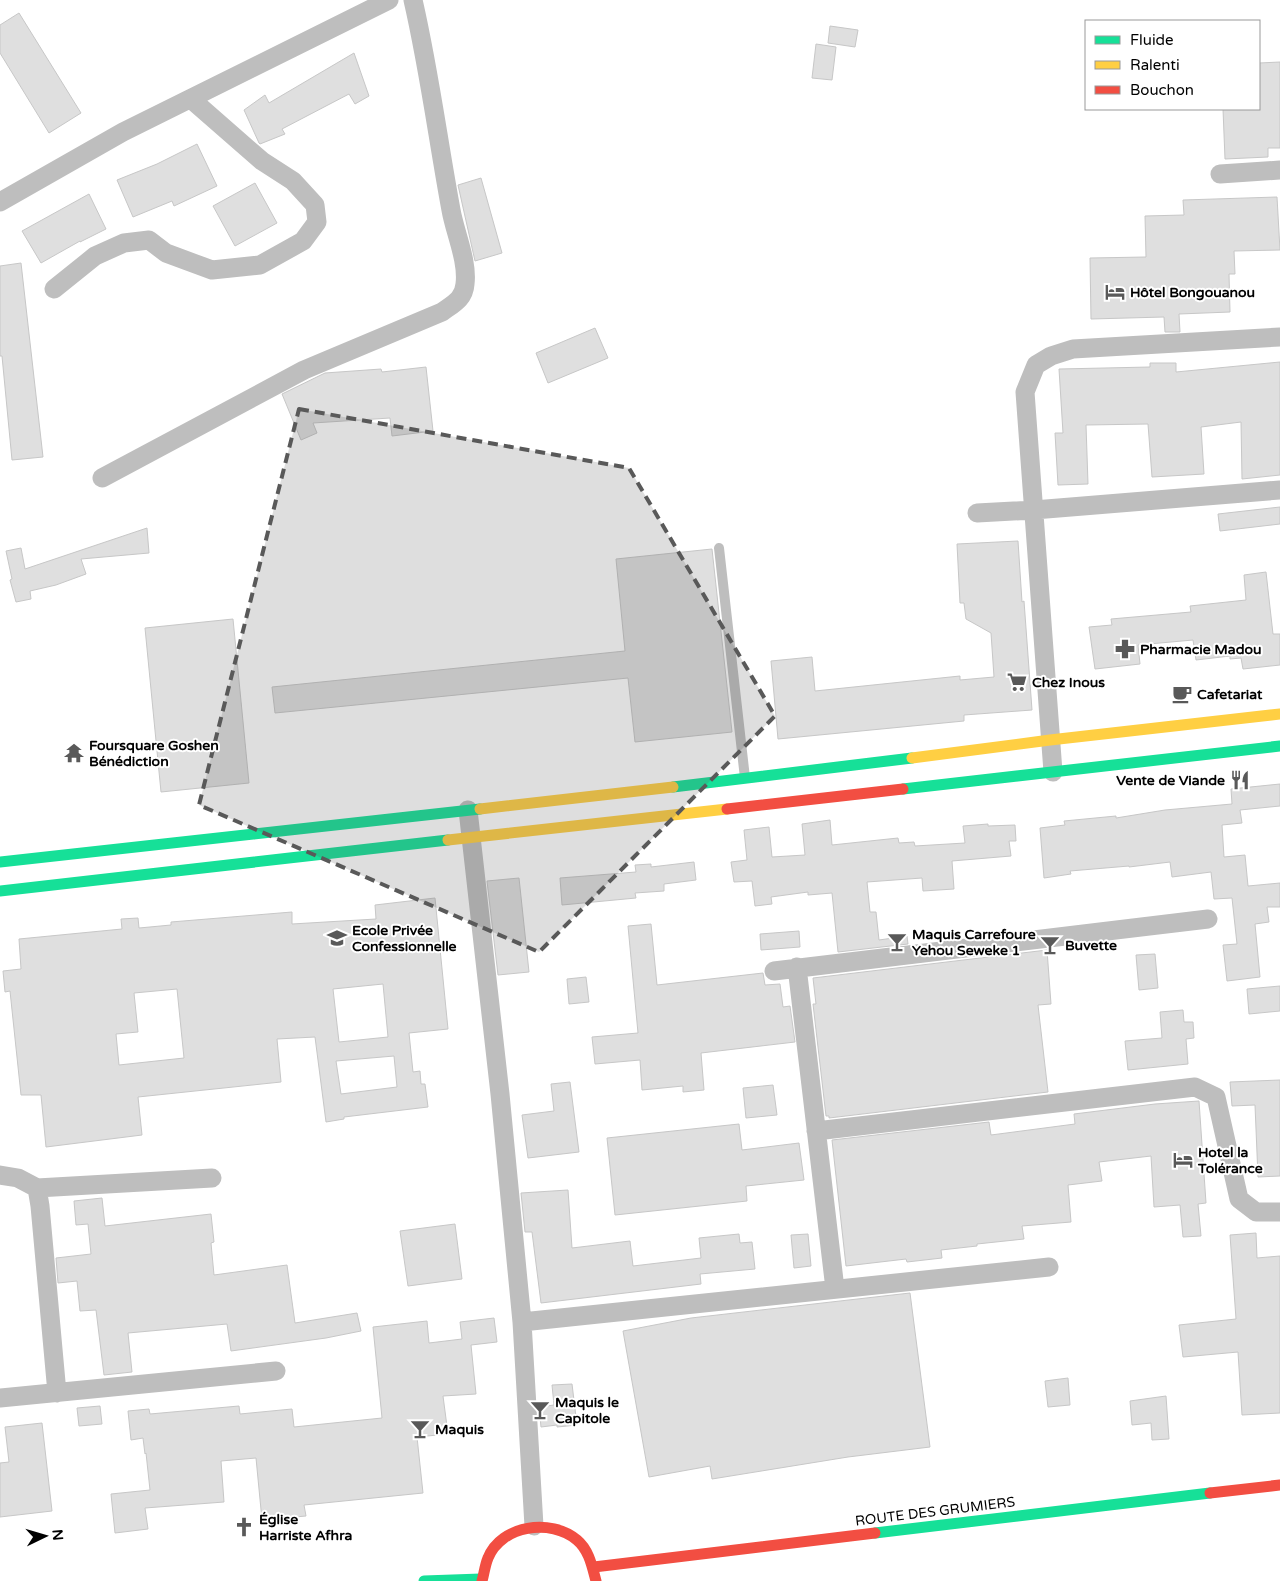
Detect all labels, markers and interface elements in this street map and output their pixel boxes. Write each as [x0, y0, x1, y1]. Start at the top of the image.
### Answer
legend [1085, 20, 1260, 110]
text: Fluide [1130, 31, 1174, 49]
text: Ralenti [1130, 56, 1180, 74]
text: Bouchon [1130, 81, 1194, 99]
hotel icon: Hôtel Bongouanou [1104, 281, 1126, 303]
place label: Hôtel Bongouanou [1130, 284, 1255, 301]
pharmacy icon: Pharmacie Madou [1114, 638, 1136, 660]
place label: Pharmacie Madou [1140, 641, 1262, 658]
supermarket icon: Chez Inous [1006, 671, 1028, 693]
place label: Chez Inous [1032, 674, 1105, 691]
cafe icon: Cafetariat [1171, 683, 1193, 705]
place label: Cafetariat [1197, 686, 1263, 703]
place label: Foursquare Goshen Bénédiction [89, 737, 219, 770]
temple icon: Foursquare Goshen Bénédiction [63, 742, 85, 764]
restaurant icon: Vente de Viande [1229, 769, 1251, 791]
place label: Vente de Viande [1116, 772, 1225, 789]
place label: Ecole Privée Confessionnelle [352, 922, 457, 955]
place label: Maquis Carrefoure Yehou Seweke 1 [912, 926, 1036, 959]
school or university icon: Ecole Privée Confessionnelle [326, 927, 348, 949]
bar icon: Maquis Carrefoure Yehou Seweke 1 [886, 931, 908, 953]
bar icon: Buvette [1039, 934, 1061, 956]
place label: Buvette [1065, 937, 1117, 954]
place label: Hotel la Tolérance [1197, 1144, 1263, 1177]
hotel icon: Hotel la Tolérance [1172, 1149, 1194, 1171]
place label: Maquis le Capitole [555, 1394, 619, 1427]
bar icon: Maquis le Capitole [529, 1399, 551, 1421]
bar icon: Maquis [409, 1418, 431, 1440]
place label: Maquis [435, 1421, 484, 1438]
street label: ROUTE DES GRUMIERS [854, 1493, 1016, 1530]
north arrow [20, 1511, 70, 1561]
place label: Église Harriste Afhra [259, 1511, 353, 1544]
church icon: Église Harriste Afhra [233, 1516, 255, 1538]
text: N [48, 1529, 66, 1541]

